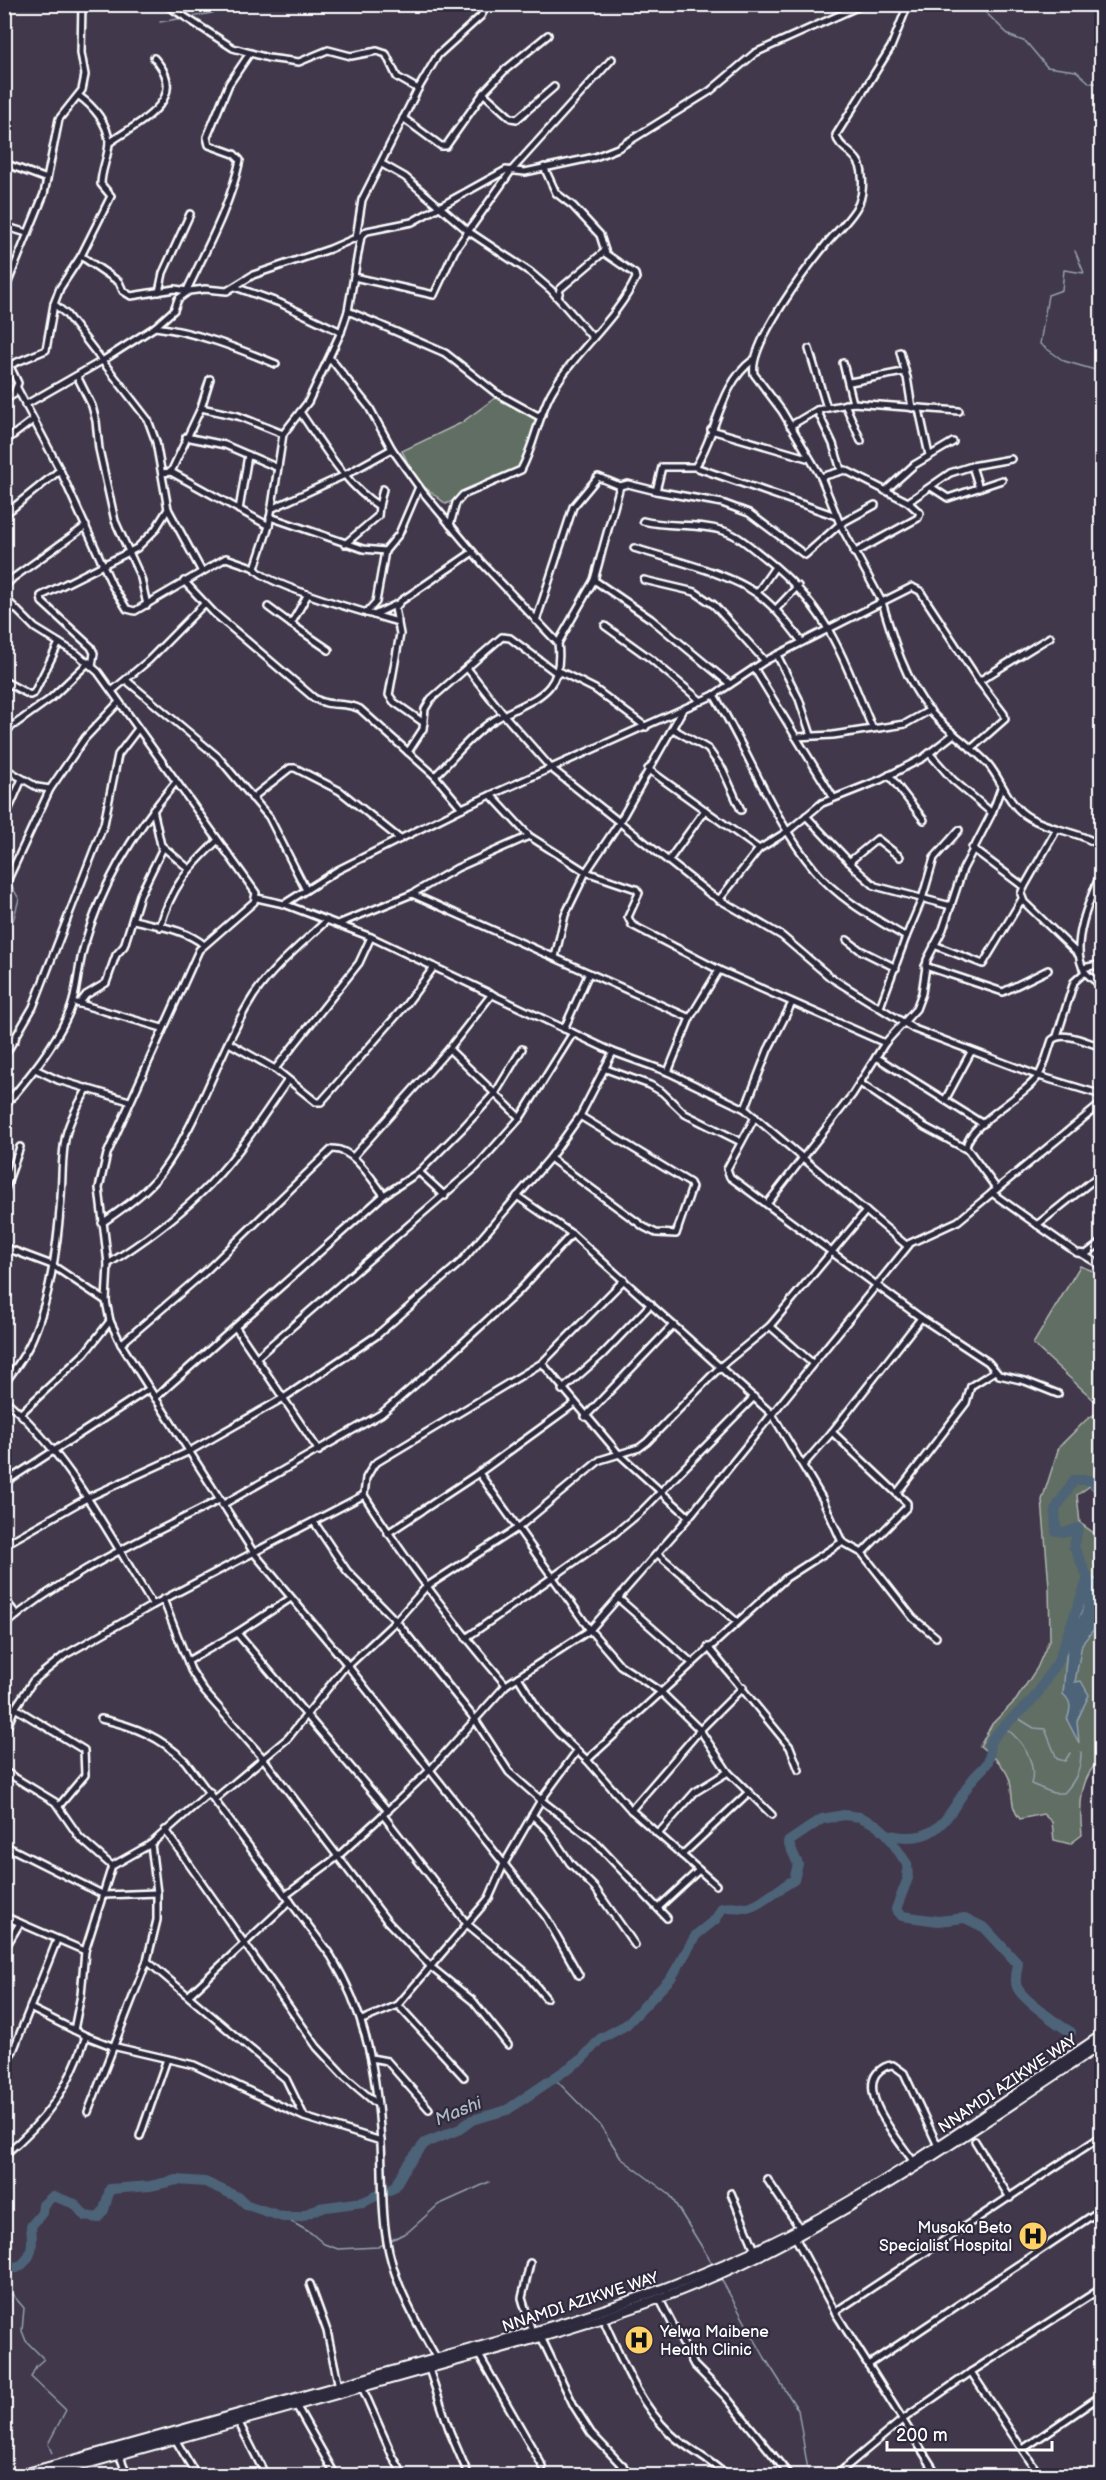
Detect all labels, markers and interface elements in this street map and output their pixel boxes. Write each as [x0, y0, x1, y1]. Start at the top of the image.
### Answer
street label: NNAMDI AZIKWE WAY [935, 2030, 1081, 2138]
water label: Mashi [432, 2092, 486, 2130]
place label: Musaka Beto Specialist Hospital [879, 2219, 1012, 2256]
hospital icon: Musaka Beto Specialist Hospital [1017, 2220, 1049, 2252]
street label: NNAMDI AZIKWE WAY [500, 2268, 662, 2337]
place label: Yelwa Maibene Health Clinic [659, 2323, 769, 2360]
hospital icon: Yelwa Maibene Health Clinic [623, 2324, 655, 2356]
scale bar [887, 2414, 1052, 2452]
text: 200 m [896, 2425, 948, 2446]

